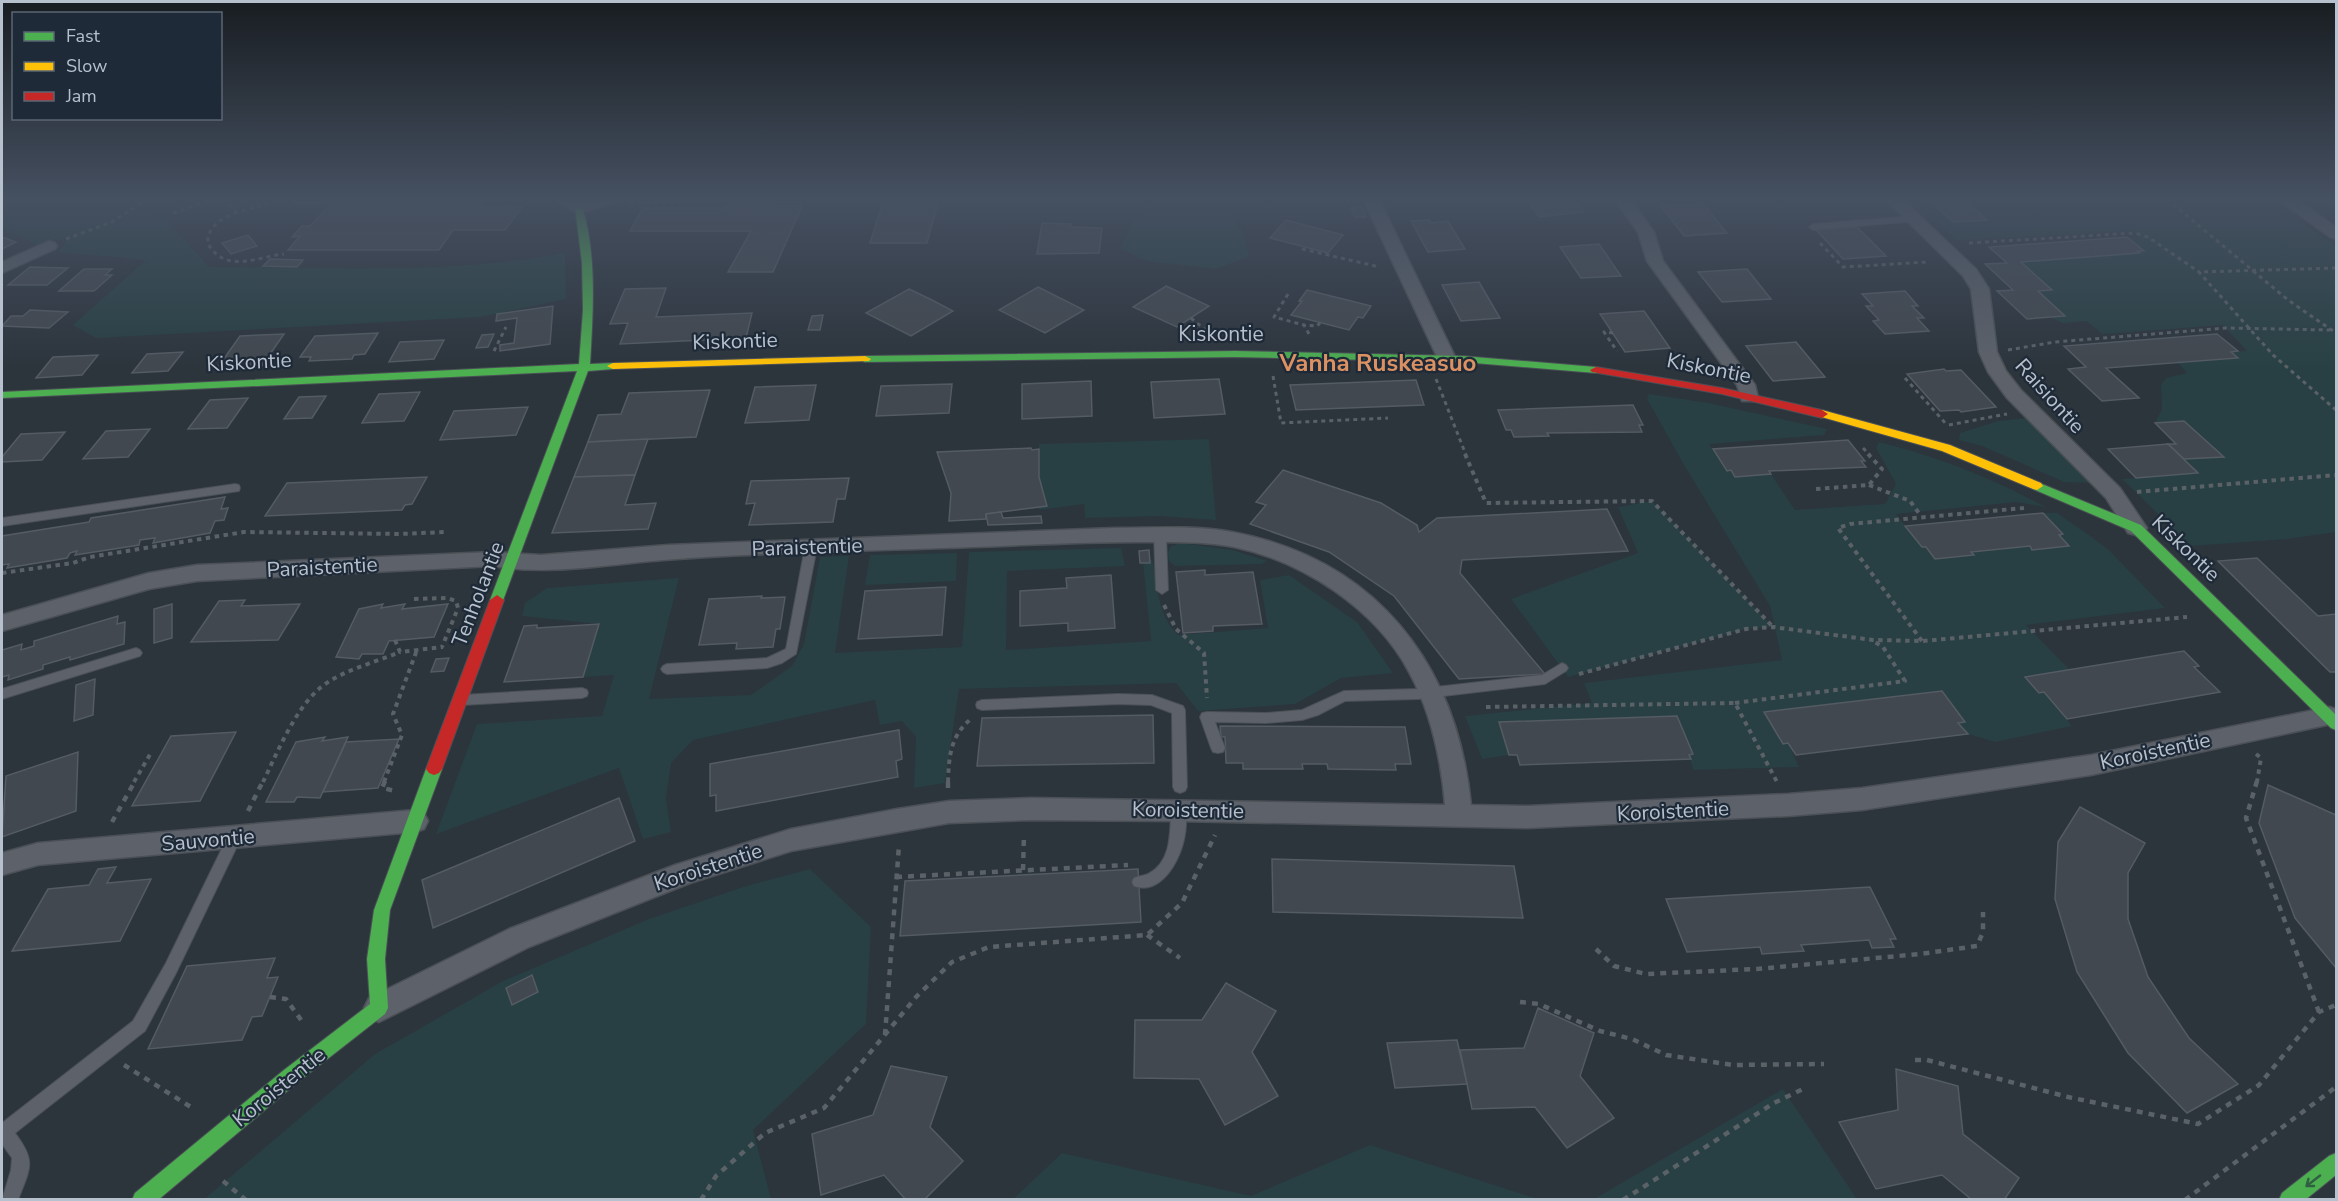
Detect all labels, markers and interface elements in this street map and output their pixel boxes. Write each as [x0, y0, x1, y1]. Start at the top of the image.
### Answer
legend [12, 12, 222, 120]
text: Fast [66, 24, 101, 48]
text: Slow [66, 54, 107, 78]
text: Jam [65, 84, 97, 108]
street label: Kiskontie [1178, 320, 1264, 348]
street label: Kiskontie [692, 326, 778, 356]
street label: Kiskontie [206, 346, 292, 378]
street label: Kiskontie [1664, 346, 1754, 390]
district label: Vanha Ruskeasuo [1279, 347, 1476, 379]
street label: Raisiontie [2009, 352, 2091, 440]
street label: Kiskontie [2146, 508, 2226, 588]
street label: Paraistentie [751, 531, 863, 563]
street label: Tenholantie [445, 537, 511, 651]
street label: Paraistentie [266, 550, 378, 584]
street label: Koroistentie [2097, 726, 2213, 776]
street label: Koroistentie [1616, 794, 1730, 828]
street label: Koroistentie [1132, 795, 1244, 825]
street label: Sauvontie [160, 822, 256, 858]
street label: Koroistentie [650, 836, 766, 898]
street label: Koroistentie [227, 1041, 331, 1133]
one-way arrow [2305, 1175, 2321, 1188]

